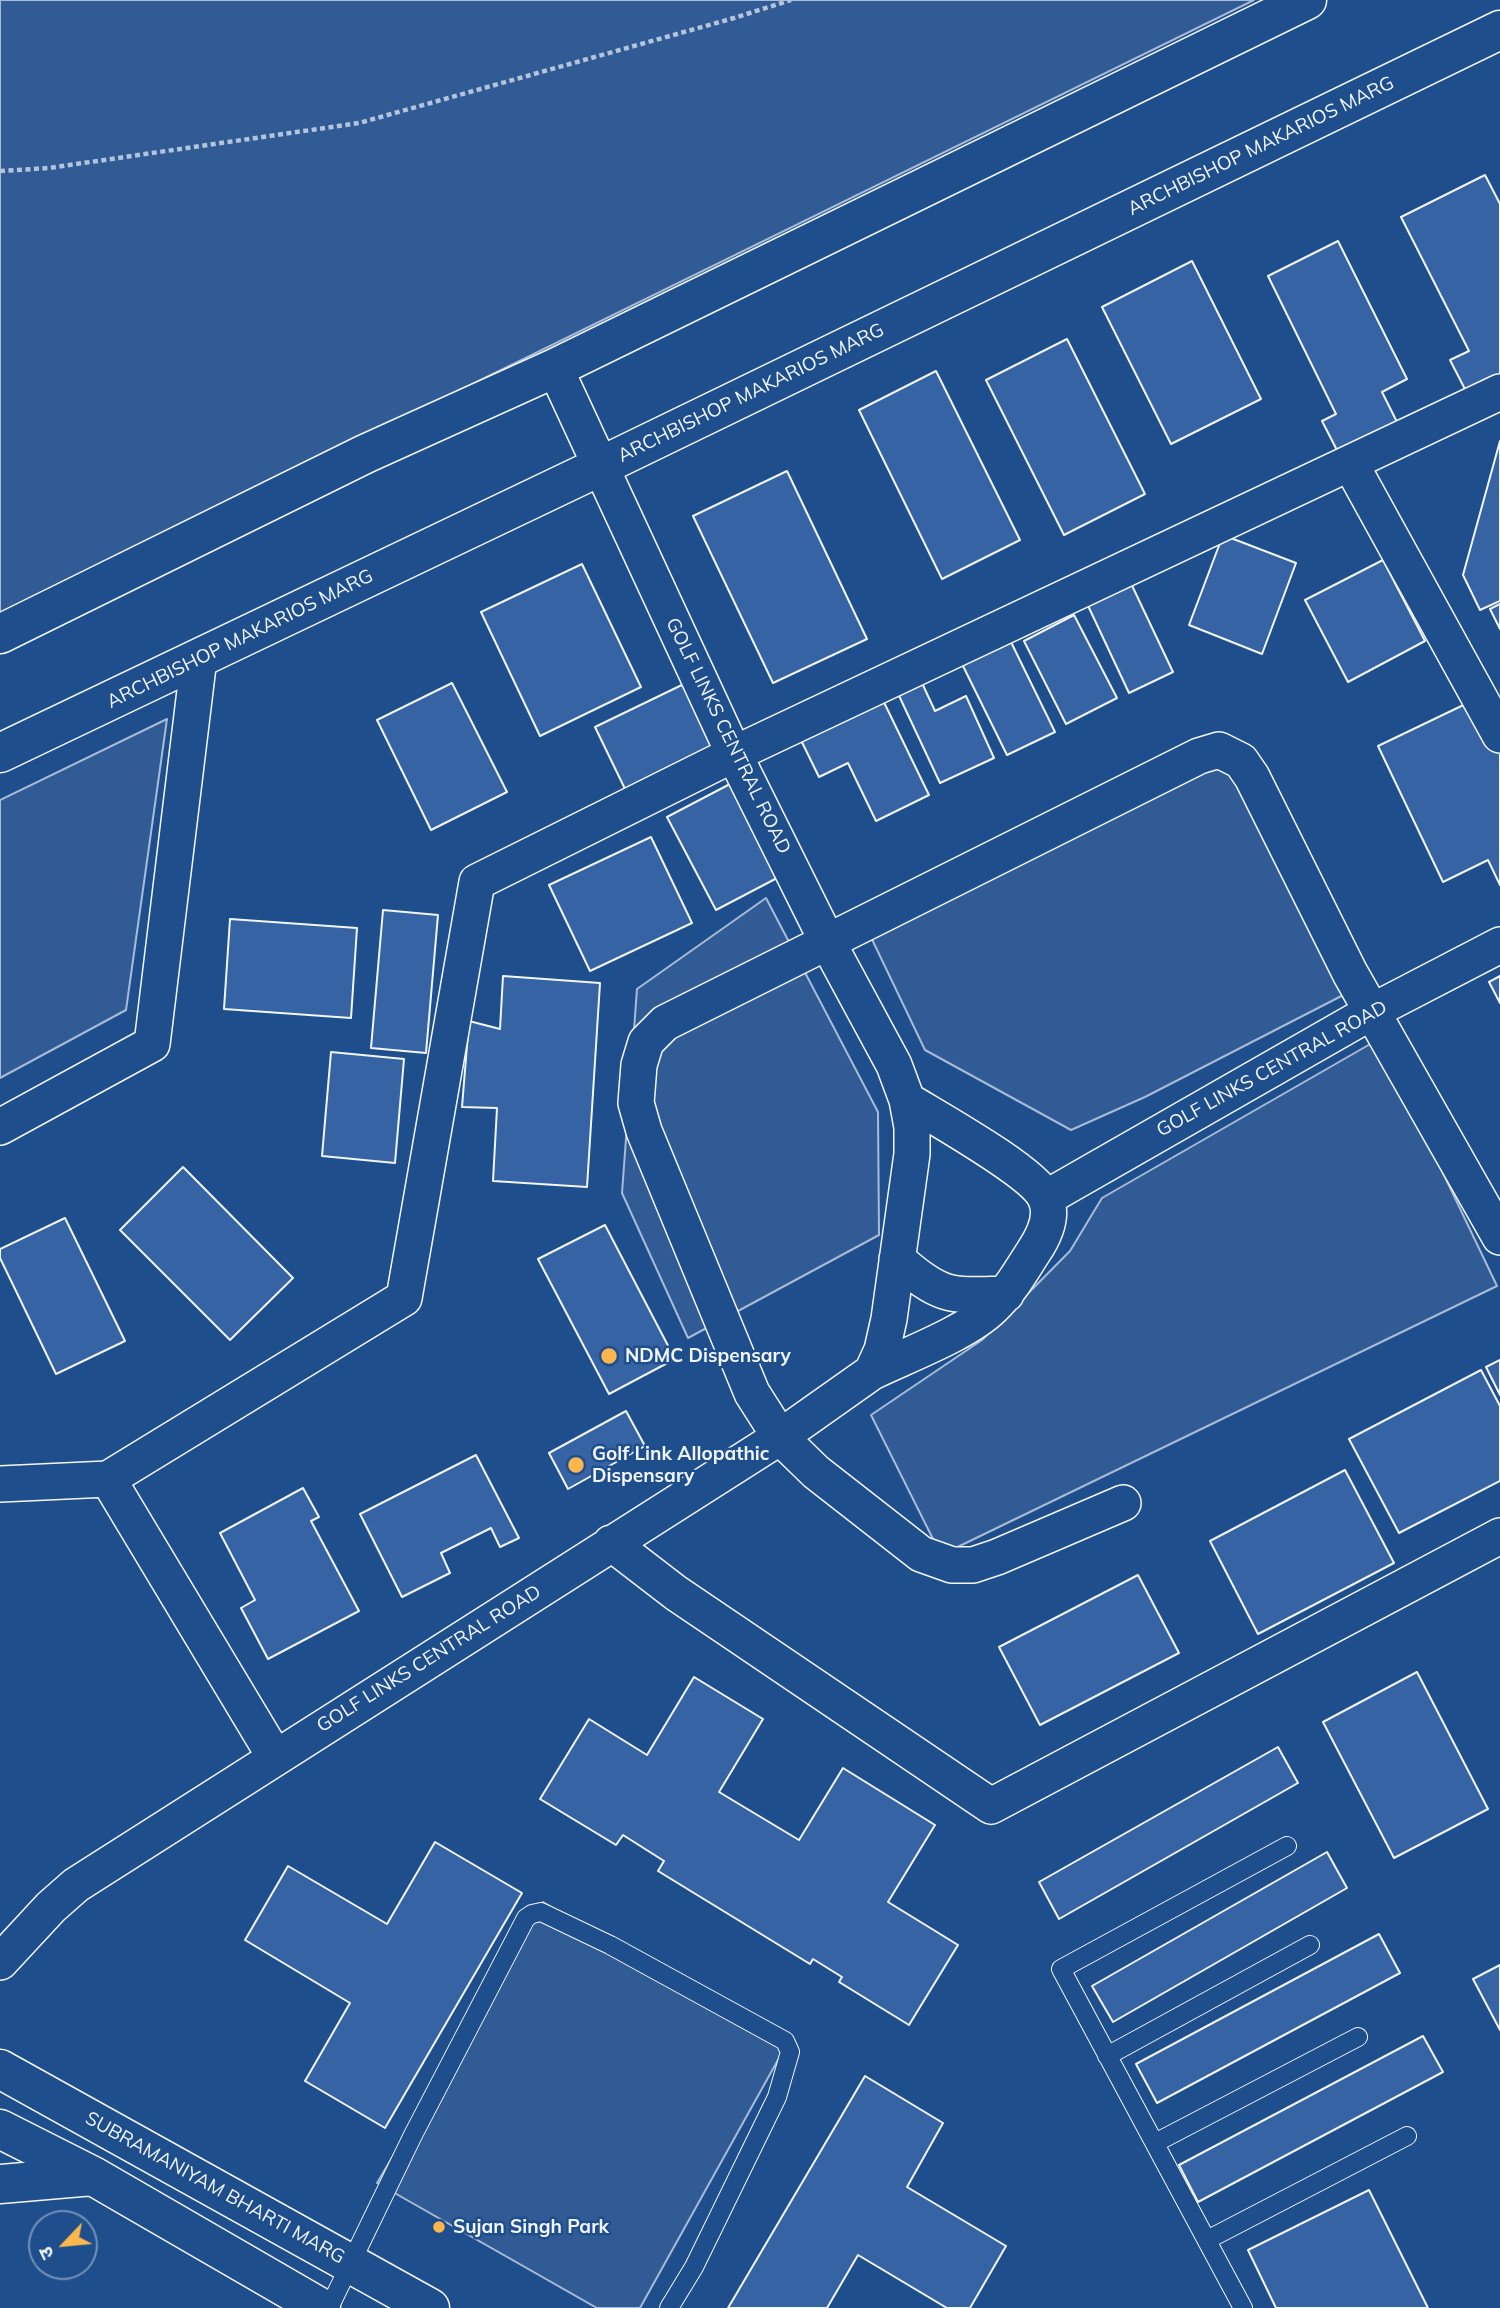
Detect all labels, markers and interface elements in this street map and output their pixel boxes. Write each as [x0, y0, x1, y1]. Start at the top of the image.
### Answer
street label: ARCHBISHOP MAKARIOS MARG [1124, 71, 1398, 221]
street label: ARCHBISHOP MAKARIOS MARG [614, 318, 888, 468]
street label: ARCHBISHOP MAKARIOS MARG [103, 564, 377, 714]
street label: GOLF LINKS CENTRAL ROAD [661, 614, 795, 858]
street label: GOLF LINKS CENTRAL ROAD [1153, 996, 1391, 1142]
place label: NDMC Dispensary [625, 1345, 791, 1367]
marker: NDMC Dispensary [599, 1346, 619, 1366]
place label: Golf Link Allopathic Dispensary [592, 1443, 769, 1487]
marker: Golf Link Allopathic Dispensary [566, 1455, 586, 1475]
street label: GOLF LINKS CENTRAL ROAD [313, 1580, 545, 1738]
street label: SUBRAMANIYAM BHARTI MARG [81, 2107, 349, 2269]
north arrow [28, 2210, 98, 2280]
place label: Sujan Singh Park [453, 2216, 609, 2238]
marker: Sujan Singh Park [431, 2219, 447, 2235]
text: उ [33, 2243, 59, 2264]

